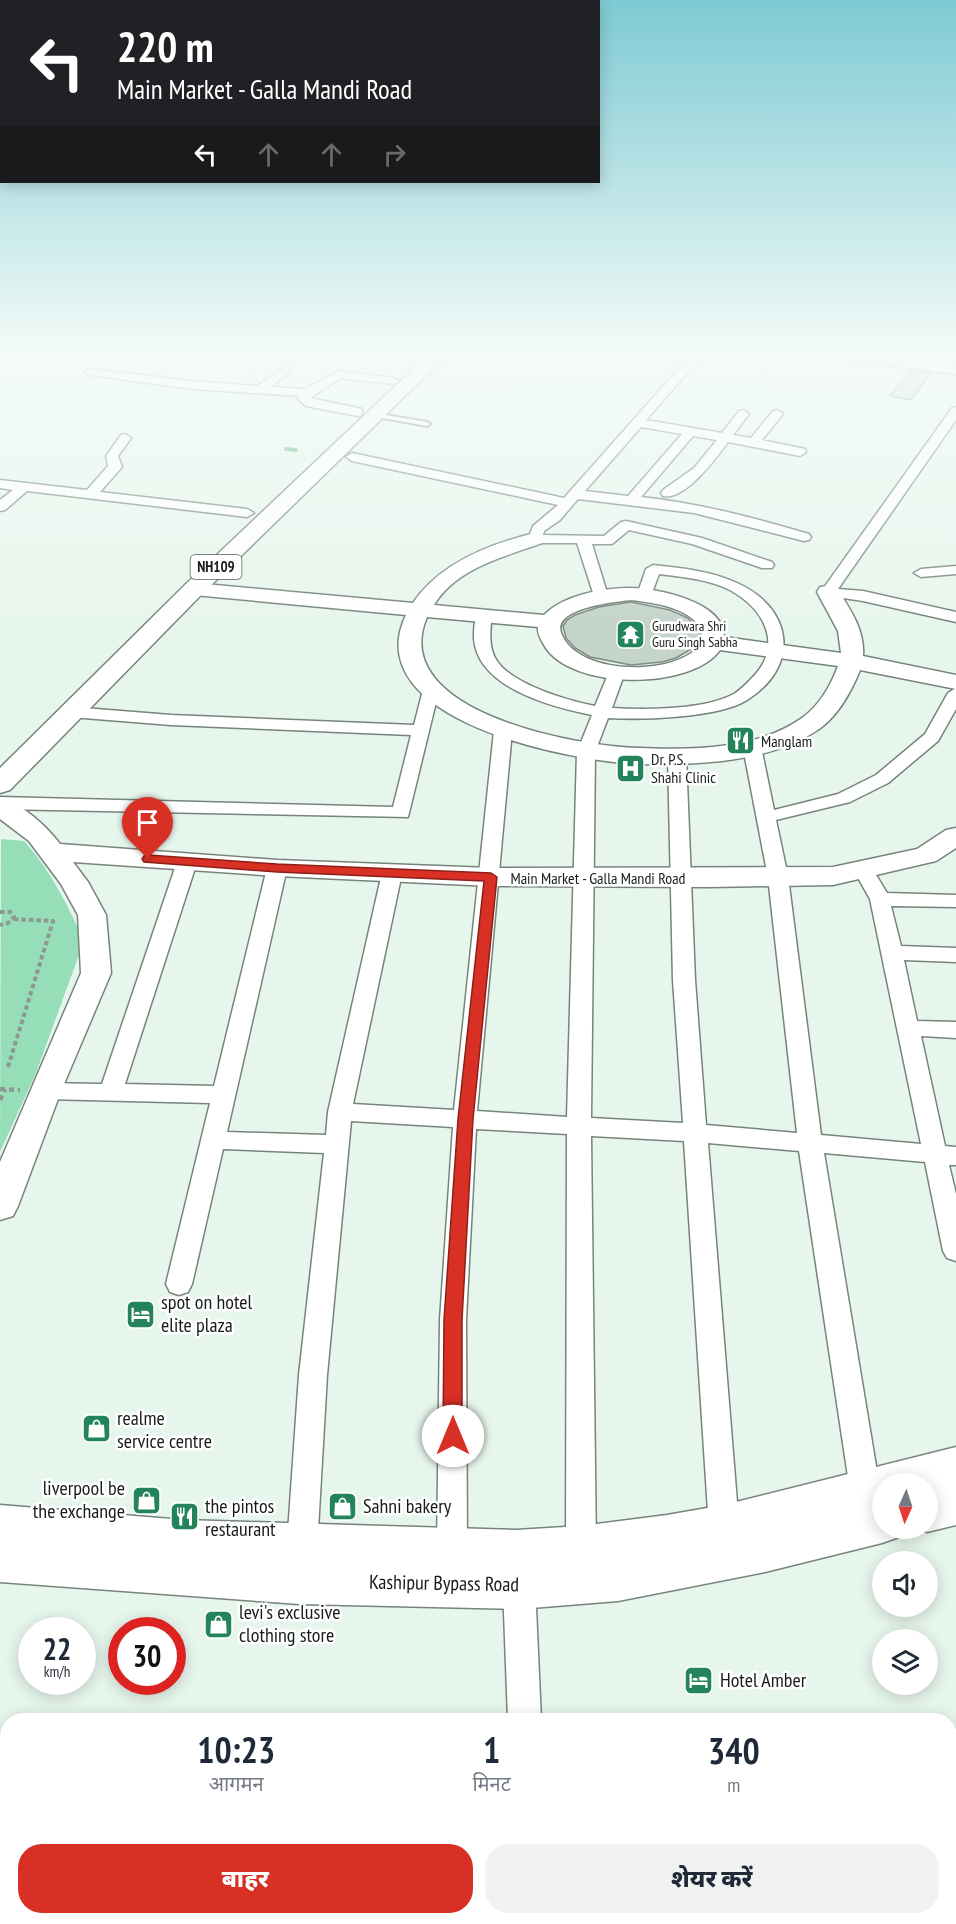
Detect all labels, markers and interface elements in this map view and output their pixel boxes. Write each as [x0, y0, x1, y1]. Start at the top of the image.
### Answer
text: 220 m [117, 19, 214, 74]
icon: left [18, 24, 96, 102]
text: Main Market - Galla Mandi Road [117, 72, 412, 106]
icon: left [189, 138, 222, 171]
icon: ahead [252, 138, 285, 171]
icon: ahead [315, 138, 348, 171]
icon: right [378, 138, 411, 171]
road number: NH109 [190, 555, 242, 579]
place label: Gurudwara Shri Guru Singh Sabha [652, 617, 738, 651]
temple icon: Gurudwara Shri Guru Singh Sabha [615, 618, 647, 650]
restaurant icon: Manglam [724, 725, 756, 757]
place label: Manglam [761, 731, 812, 751]
place label: Dr. P.S. Shahi Clinic [651, 749, 716, 787]
hospital icon: Dr. P.S. Shahi Clinic [614, 752, 646, 784]
pin [122, 797, 173, 859]
icon: arrive [131, 806, 164, 839]
street label: Main Market - Galla Mandi Road [511, 868, 686, 888]
place label: spot on hotel elite plaza [161, 1289, 253, 1338]
hotel icon: spot on hotel elite plaza [124, 1298, 156, 1330]
position arrow [421, 1404, 485, 1468]
place label: realme service centre [117, 1405, 212, 1454]
shop icon: realme service centre [80, 1413, 112, 1445]
north arrow [872, 1473, 938, 1539]
map controls [872, 1473, 938, 1695]
place label: liverpool be the exchange [33, 1475, 125, 1524]
shop icon: liverpool be the exchange [130, 1484, 162, 1516]
shop icon: Sahni bakery [326, 1490, 358, 1522]
place label: the pintos restaurant [205, 1493, 276, 1542]
place label: Sahni bakery [363, 1493, 452, 1519]
restaurant icon: the pintos restaurant [168, 1501, 200, 1533]
button: sound [872, 1551, 938, 1617]
street label: Kashipur Bypass Road [369, 1569, 519, 1597]
place label: levi's exclusive clothing store [239, 1599, 341, 1648]
shop icon: levi's exclusive clothing store [202, 1608, 234, 1640]
speed limit sign: 30 [108, 1617, 186, 1695]
text: 22 [43, 1629, 71, 1668]
button: layers [872, 1629, 938, 1695]
text: km/h [44, 1662, 70, 1681]
hotel icon: Hotel Amber [683, 1664, 715, 1696]
place label: Hotel Amber [720, 1667, 807, 1693]
text: 10:23 [197, 1726, 275, 1773]
text: 1 [483, 1726, 500, 1773]
text: 340 [708, 1727, 760, 1774]
text: आगमन [209, 1771, 264, 1797]
text: मिनट [472, 1771, 511, 1797]
text: m [727, 1772, 740, 1798]
button: बाहर [18, 1844, 473, 1913]
button: शेयर करें [485, 1844, 939, 1913]

